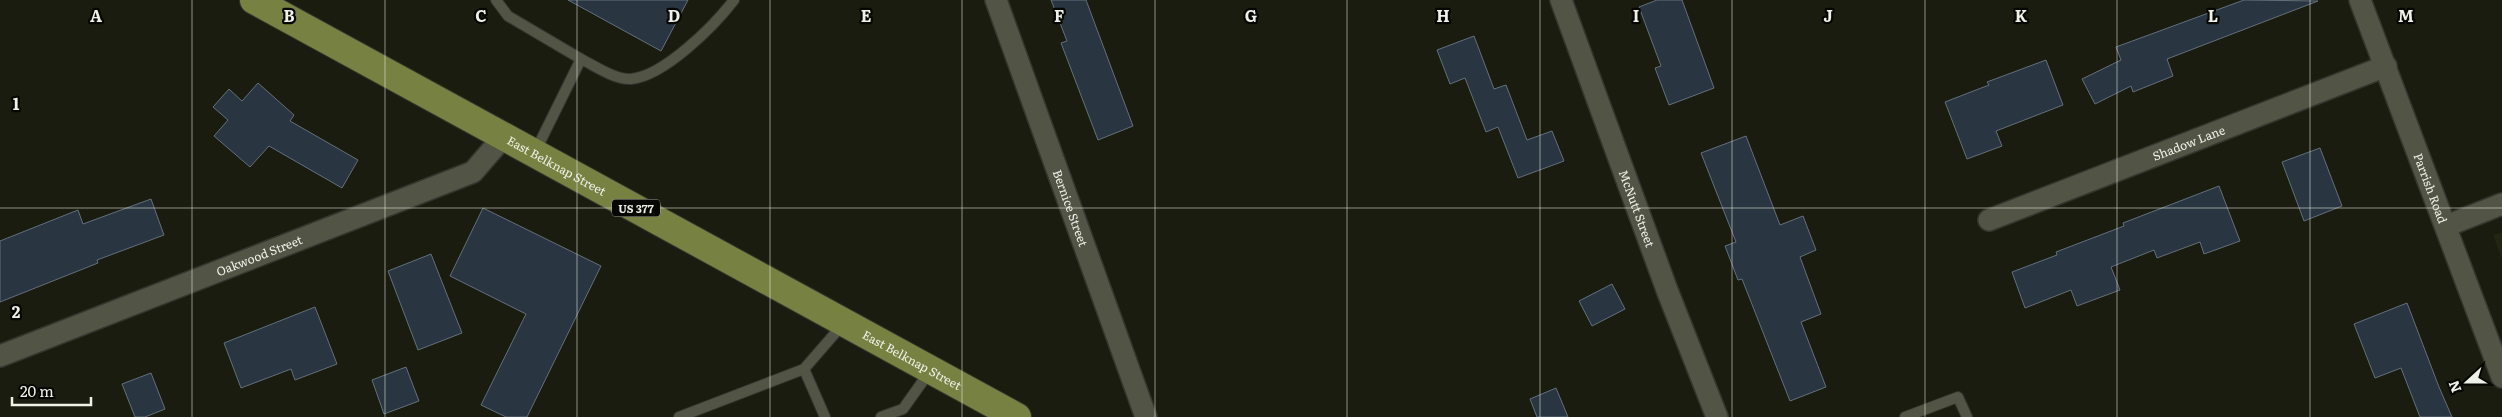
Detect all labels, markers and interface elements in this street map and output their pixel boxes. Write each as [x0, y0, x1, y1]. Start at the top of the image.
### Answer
text: A [90, 3, 102, 27]
text: B [283, 3, 295, 27]
text: C [475, 3, 487, 27]
text: D [668, 3, 680, 27]
text: E [861, 3, 872, 27]
text: F [1054, 3, 1064, 27]
text: G [1245, 3, 1257, 27]
text: H [1436, 3, 1450, 27]
text: I [1633, 3, 1639, 27]
text: J [1823, 3, 1833, 27]
text: K [2015, 3, 2028, 27]
text: L [2208, 3, 2218, 27]
text: M [2398, 3, 2414, 27]
text: 1 [13, 91, 20, 115]
street label: Shadow Lane [2150, 120, 2227, 165]
street label: East Belknap Street [504, 131, 610, 200]
street label: Parrish Road [2409, 150, 2453, 226]
street label: Bernice Street [1049, 167, 1093, 249]
street label: McNutt Street [1615, 167, 1660, 250]
road number: US 377 [612, 200, 660, 217]
street label: Oakwood Street [213, 230, 305, 280]
text: 2 [12, 299, 21, 323]
street label: East Belknap Street [859, 325, 965, 394]
north arrow [2442, 357, 2492, 407]
scale bar [12, 374, 91, 406]
text: N [2442, 378, 2465, 396]
text: 20 m [20, 379, 54, 402]

